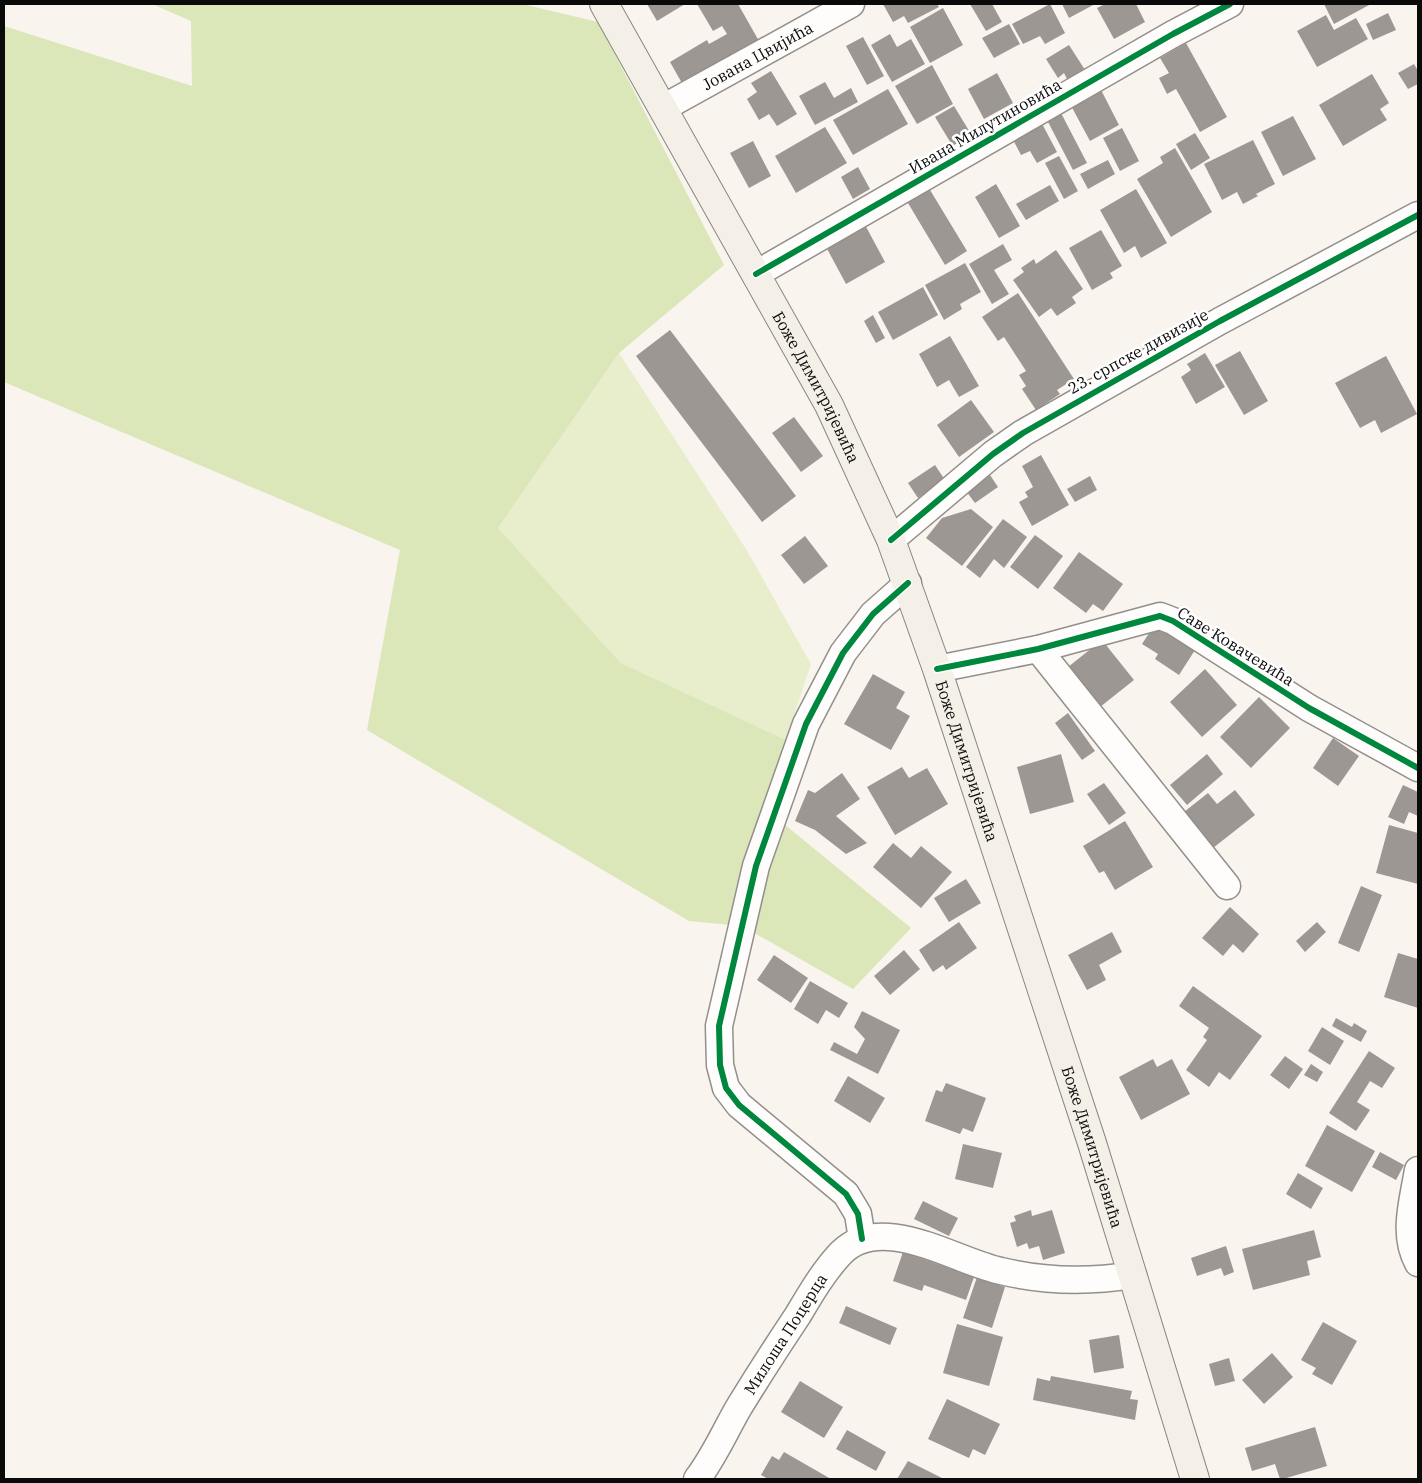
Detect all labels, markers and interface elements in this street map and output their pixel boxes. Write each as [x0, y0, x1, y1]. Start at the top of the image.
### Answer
street label: Јована Цвијића [699, 17, 816, 94]
street label: Ивана Милутиновића [905, 74, 1065, 178]
street label: 23. српске дивизије [1064, 304, 1212, 398]
street label: Боже Димитријевића [768, 308, 864, 466]
street label: Саве Ковачевића [1174, 602, 1298, 690]
street label: Боже Димитријевића [931, 678, 1003, 844]
street label: Боже Димитријевића [1058, 1064, 1127, 1231]
street label: Милоша Поцерца [739, 1269, 831, 1398]

